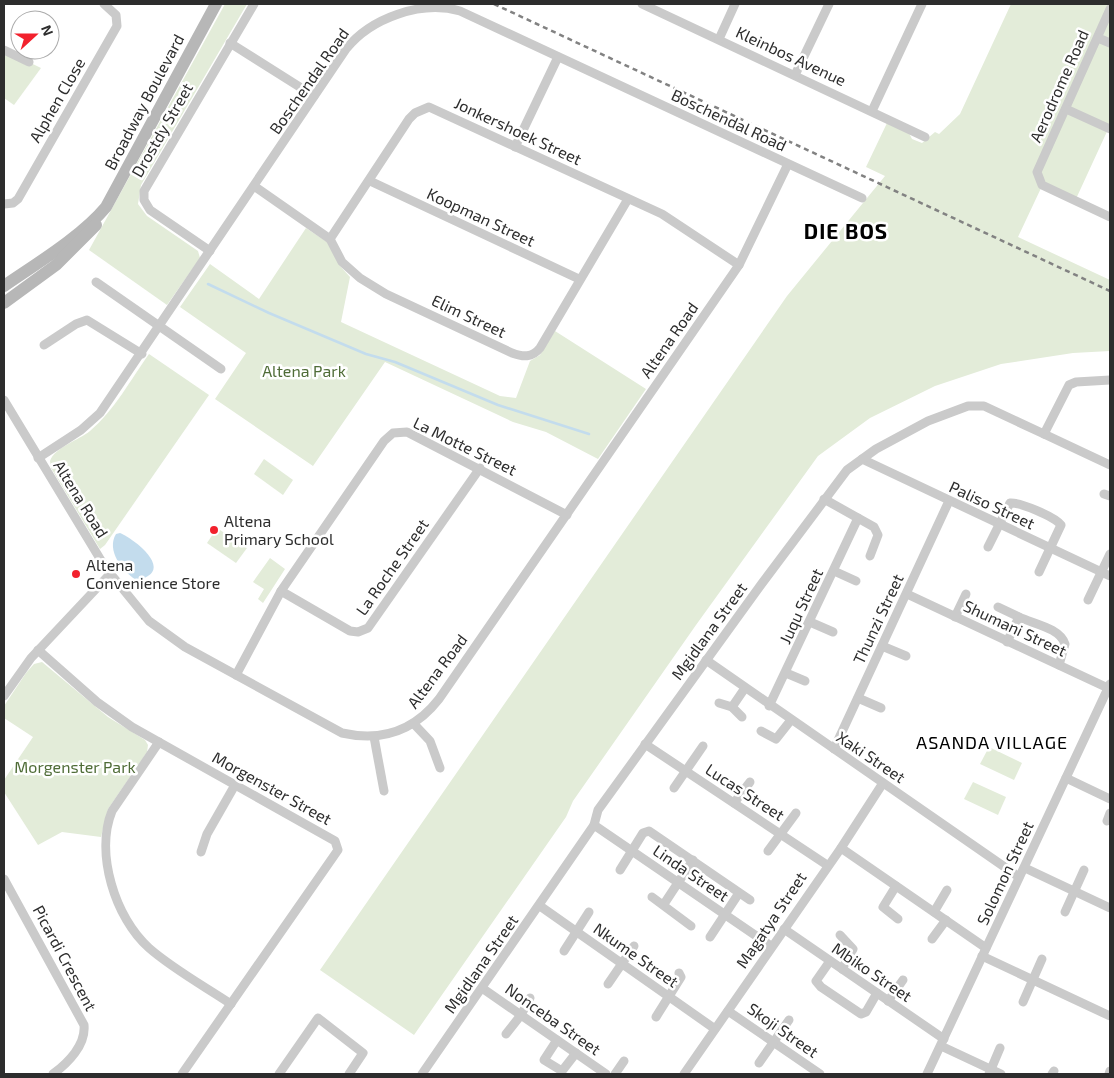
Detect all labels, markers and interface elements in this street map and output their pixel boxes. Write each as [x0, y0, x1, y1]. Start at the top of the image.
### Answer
north arrow [10, 10, 60, 60]
text: N [38, 22, 57, 38]
street label: Kleinbos Avenue [733, 22, 849, 89]
street label: Boschendal Road [265, 24, 352, 137]
street label: Aerodrome Road [1025, 27, 1092, 145]
street label: Broadway Boulevard [100, 31, 187, 173]
street label: Alphen Close [25, 54, 88, 145]
street label: Drostdy Street [127, 79, 196, 180]
street label: Boschendal Road [669, 85, 790, 155]
street label: Jonkershoek Street [452, 93, 585, 168]
street label: Koopman Street [424, 183, 538, 250]
district label: DIE BOS [804, 218, 888, 243]
street label: Elim Street [429, 290, 509, 341]
street label: Altena Road [636, 298, 702, 381]
park label: Altena Park [262, 361, 346, 380]
street label: La Motte Street [410, 412, 520, 479]
street label: Altena Road [50, 456, 113, 541]
street label: Paliso Street [946, 476, 1038, 533]
place label: Altena Primary School [224, 511, 334, 548]
street label: La Roche Street [351, 515, 432, 619]
marker: Altena Primary School [208, 524, 220, 536]
place label: Altena Convenience Store [86, 555, 220, 592]
street label: Juqu Street [775, 565, 826, 646]
marker: Altena Convenience Store [70, 568, 82, 580]
street label: Thunzi Street [848, 571, 907, 667]
street label: Mgidlana Street [667, 578, 750, 683]
street label: Shumani Street [961, 595, 1070, 660]
street label: Altena Road [403, 630, 471, 711]
street label: Xaki Street [833, 727, 909, 786]
district label: ASANDA VILLAGE [916, 731, 1068, 753]
street label: Morgenster Street [209, 747, 335, 828]
park label: Morgenster Park [14, 757, 136, 776]
street label: Lucas Street [702, 759, 788, 824]
street label: Solomon Street [972, 818, 1037, 928]
street label: Linda Street [650, 840, 733, 905]
street label: Magatya Street [731, 868, 810, 971]
street label: Picardi Crescent [30, 902, 101, 1014]
street label: Mgidlana Street [440, 911, 522, 1017]
street label: Nkume Street [590, 918, 682, 991]
street label: Mbiko Street [829, 938, 916, 1005]
street label: Nonceba Street [502, 979, 605, 1058]
street label: Skoji Street [744, 998, 822, 1062]

